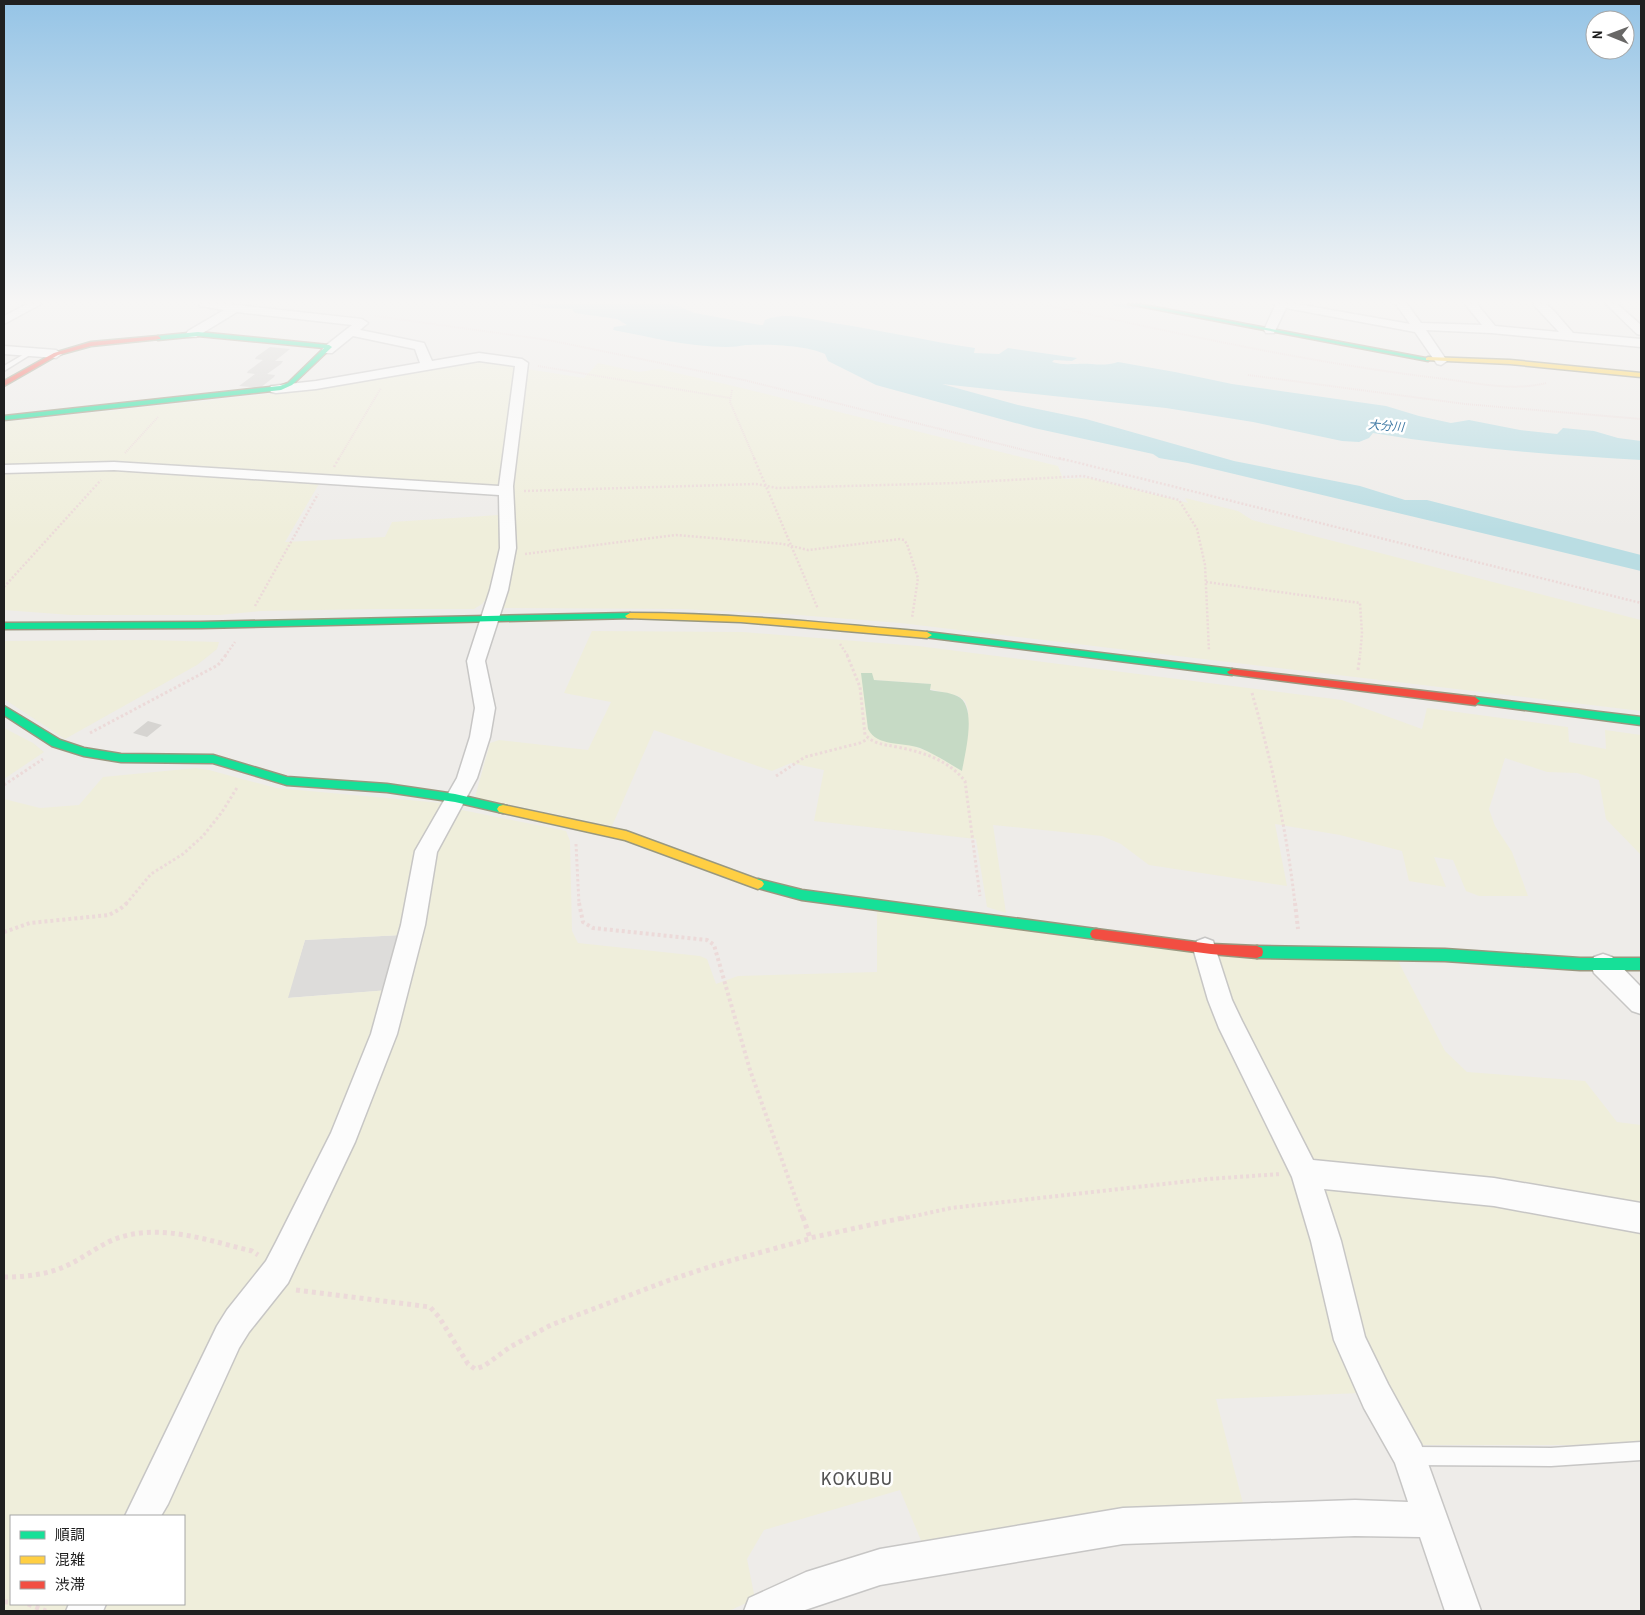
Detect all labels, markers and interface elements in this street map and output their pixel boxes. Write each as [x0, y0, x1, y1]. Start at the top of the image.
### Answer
north arrow [1585, 10, 1635, 60]
text: N [1588, 30, 1606, 39]
water label: 大分川 [1367, 417, 1407, 435]
district label: KOKUBU [821, 1465, 893, 1491]
legend [10, 1515, 185, 1605]
text: 順調 [55, 1524, 85, 1545]
text: 混雑 [55, 1549, 85, 1570]
text: 渋滞 [55, 1574, 85, 1595]

